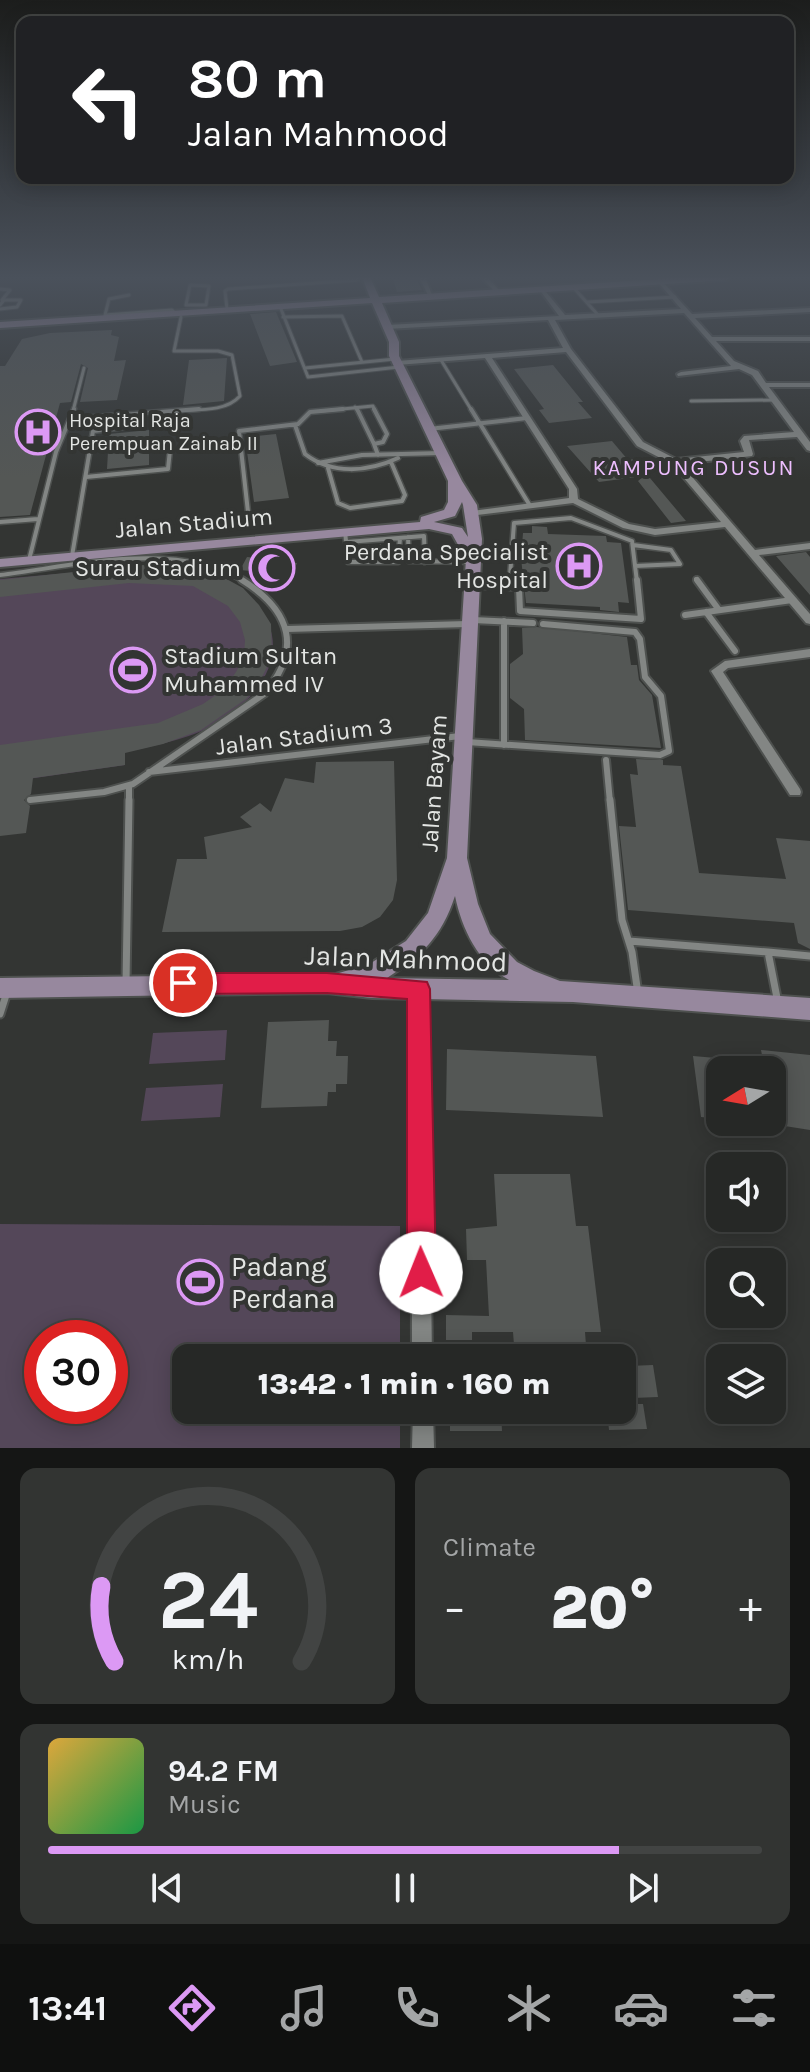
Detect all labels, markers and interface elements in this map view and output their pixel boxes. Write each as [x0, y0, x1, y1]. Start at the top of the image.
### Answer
text: 80 m [188, 46, 327, 111]
icon: left [56, 48, 160, 152]
text: Jalan Mahmood [188, 113, 449, 155]
hospital icon: Hospital Raja Perempuan Zainab II [14, 408, 62, 456]
place label: Hospital Raja Perempuan Zainab II [69, 409, 258, 455]
district label: KAMPUNG DUSUN [592, 455, 796, 481]
street label: Jalan Stadium [114, 502, 274, 544]
place label: Perdana Specialist Hospital [344, 538, 548, 594]
hospital icon: Perdana Specialist Hospital [555, 542, 603, 590]
mosque icon: Surau Stadium [248, 544, 296, 592]
place label: Surau Stadium [75, 554, 241, 582]
place label: Stadium Sultan Muhammed IV [164, 642, 337, 698]
sports icon: Stadium Sultan Muhammed IV [109, 646, 157, 694]
street label: Jalan Stadium 3 [214, 711, 394, 761]
street label: Jalan Bayam [415, 713, 453, 853]
street label: Jalan Mahmood [304, 938, 508, 979]
pin [149, 949, 217, 1017]
icon: arrive [161, 961, 205, 1005]
north arrow [706, 1056, 786, 1136]
map controls [706, 1056, 786, 1424]
button: sound [706, 1152, 786, 1232]
position arrow [379, 1231, 463, 1315]
button: search [706, 1248, 786, 1328]
place label: Padang Perdana [231, 1250, 335, 1315]
sports icon: Padang Perdana [176, 1258, 224, 1306]
speed limit sign: 30 [24, 1320, 128, 1424]
button: layers [706, 1344, 786, 1424]
text: 13:42 · 1 min · 160 m [258, 1366, 550, 1402]
text: Climate [443, 1532, 536, 1563]
text: 24 [158, 1552, 257, 1649]
text: 20° [550, 1573, 655, 1643]
text: − [443, 1582, 466, 1633]
text: + [739, 1582, 762, 1633]
text: km/h [171, 1643, 244, 1676]
text: 94.2 FM [168, 1753, 279, 1789]
text: Music [168, 1789, 241, 1820]
icon: previous [145, 1866, 189, 1910]
icon: pause [383, 1866, 427, 1910]
icon: next [621, 1866, 665, 1910]
icon: directions [164, 1980, 220, 2036]
icon: music [276, 1980, 332, 2036]
icon: phone [389, 1980, 445, 2036]
icon: climate [501, 1980, 557, 2036]
icon: car [613, 1980, 669, 2036]
icon: filters [726, 1980, 782, 2036]
text: 13:41 [28, 1987, 107, 2029]

